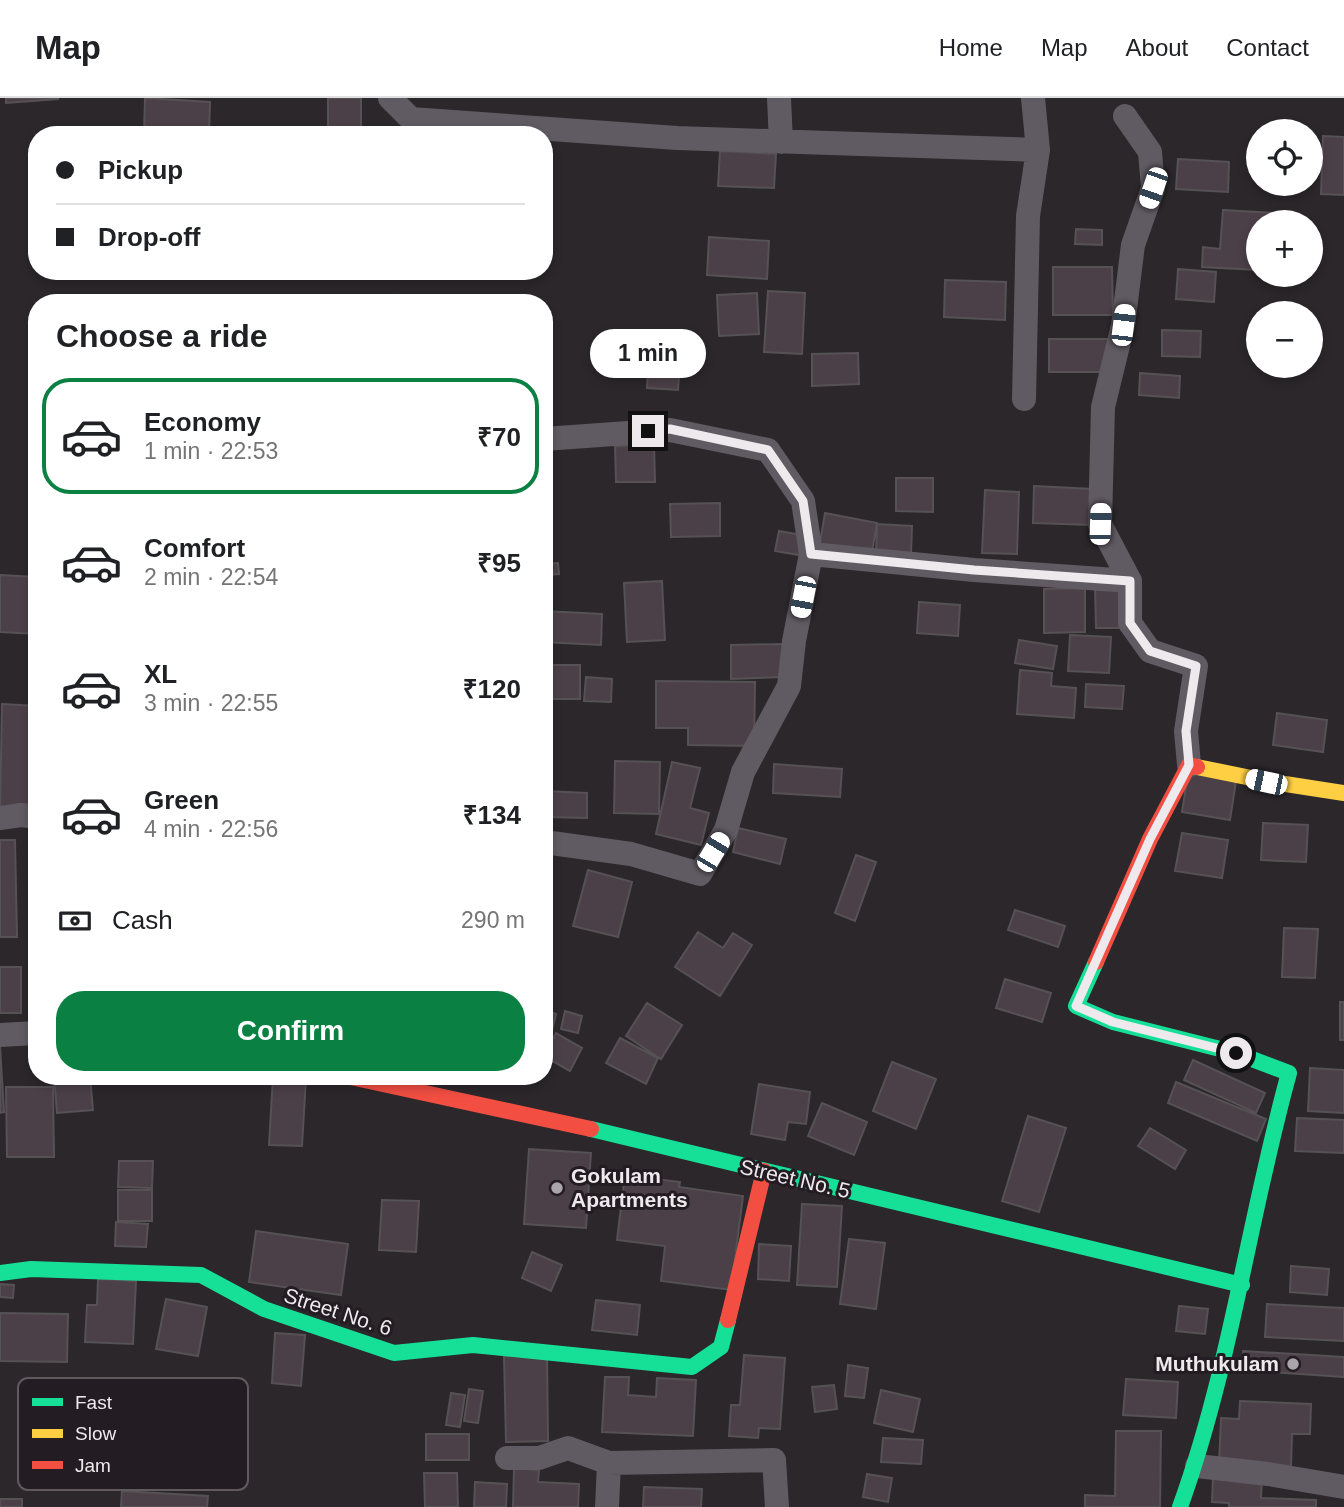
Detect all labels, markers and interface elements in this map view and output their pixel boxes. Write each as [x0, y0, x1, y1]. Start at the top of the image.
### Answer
text: Map [35, 29, 101, 66]
text: Home [939, 34, 1003, 61]
text: Map [1041, 34, 1088, 61]
text: About [1126, 34, 1188, 61]
text: Contact [1226, 34, 1309, 61]
map controls [1246, 119, 1323, 378]
button: locate [1246, 119, 1323, 196]
text: Pickup [98, 155, 183, 185]
car [1137, 165, 1170, 211]
button: + [1246, 210, 1323, 287]
text: Drop-off [98, 222, 201, 252]
button: − [1246, 301, 1323, 378]
car [1111, 303, 1136, 347]
text: Choose a ride [56, 318, 268, 354]
callout: 1 min [590, 330, 706, 378]
text: 1 min [618, 340, 678, 366]
icon: car [60, 405, 123, 468]
text: Economy [144, 407, 261, 437]
route end [632, 415, 664, 447]
text: ₹70 [477, 422, 521, 452]
text: 1 min · 22:53 [144, 438, 278, 464]
car [1089, 503, 1112, 545]
icon: car [60, 531, 123, 594]
text: Comfort [144, 533, 245, 563]
text: ₹95 [477, 548, 521, 578]
text: 2 min · 22:54 [144, 564, 278, 590]
car [789, 574, 818, 620]
icon: car [60, 657, 123, 720]
text: XL [144, 659, 177, 689]
text: ₹120 [463, 674, 521, 704]
text: 3 min · 22:55 [144, 690, 278, 716]
car [1244, 767, 1289, 797]
icon: car [60, 783, 123, 846]
text: Green [144, 785, 219, 815]
text: ₹134 [463, 800, 521, 830]
text: 4 min · 22:56 [144, 816, 278, 842]
car [694, 829, 733, 875]
icon: cash [56, 902, 94, 940]
text: Cash [112, 905, 173, 935]
text: 290 m [461, 907, 525, 933]
button: Confirm [56, 991, 525, 1071]
route start [1220, 1037, 1252, 1069]
street label: Street No. 5 [738, 1155, 852, 1202]
place label: Gokulam Apartments [571, 1164, 688, 1211]
marker: Gokulam Apartments [549, 1180, 565, 1196]
street label: Street No. 6 [281, 1283, 395, 1340]
place label: Muthukulam [1155, 1352, 1279, 1375]
marker: Muthukulam [1285, 1356, 1301, 1372]
legend [18, 1378, 248, 1490]
text: Fast [75, 1392, 113, 1413]
text: Slow [75, 1423, 116, 1444]
text: Jam [75, 1455, 111, 1476]

